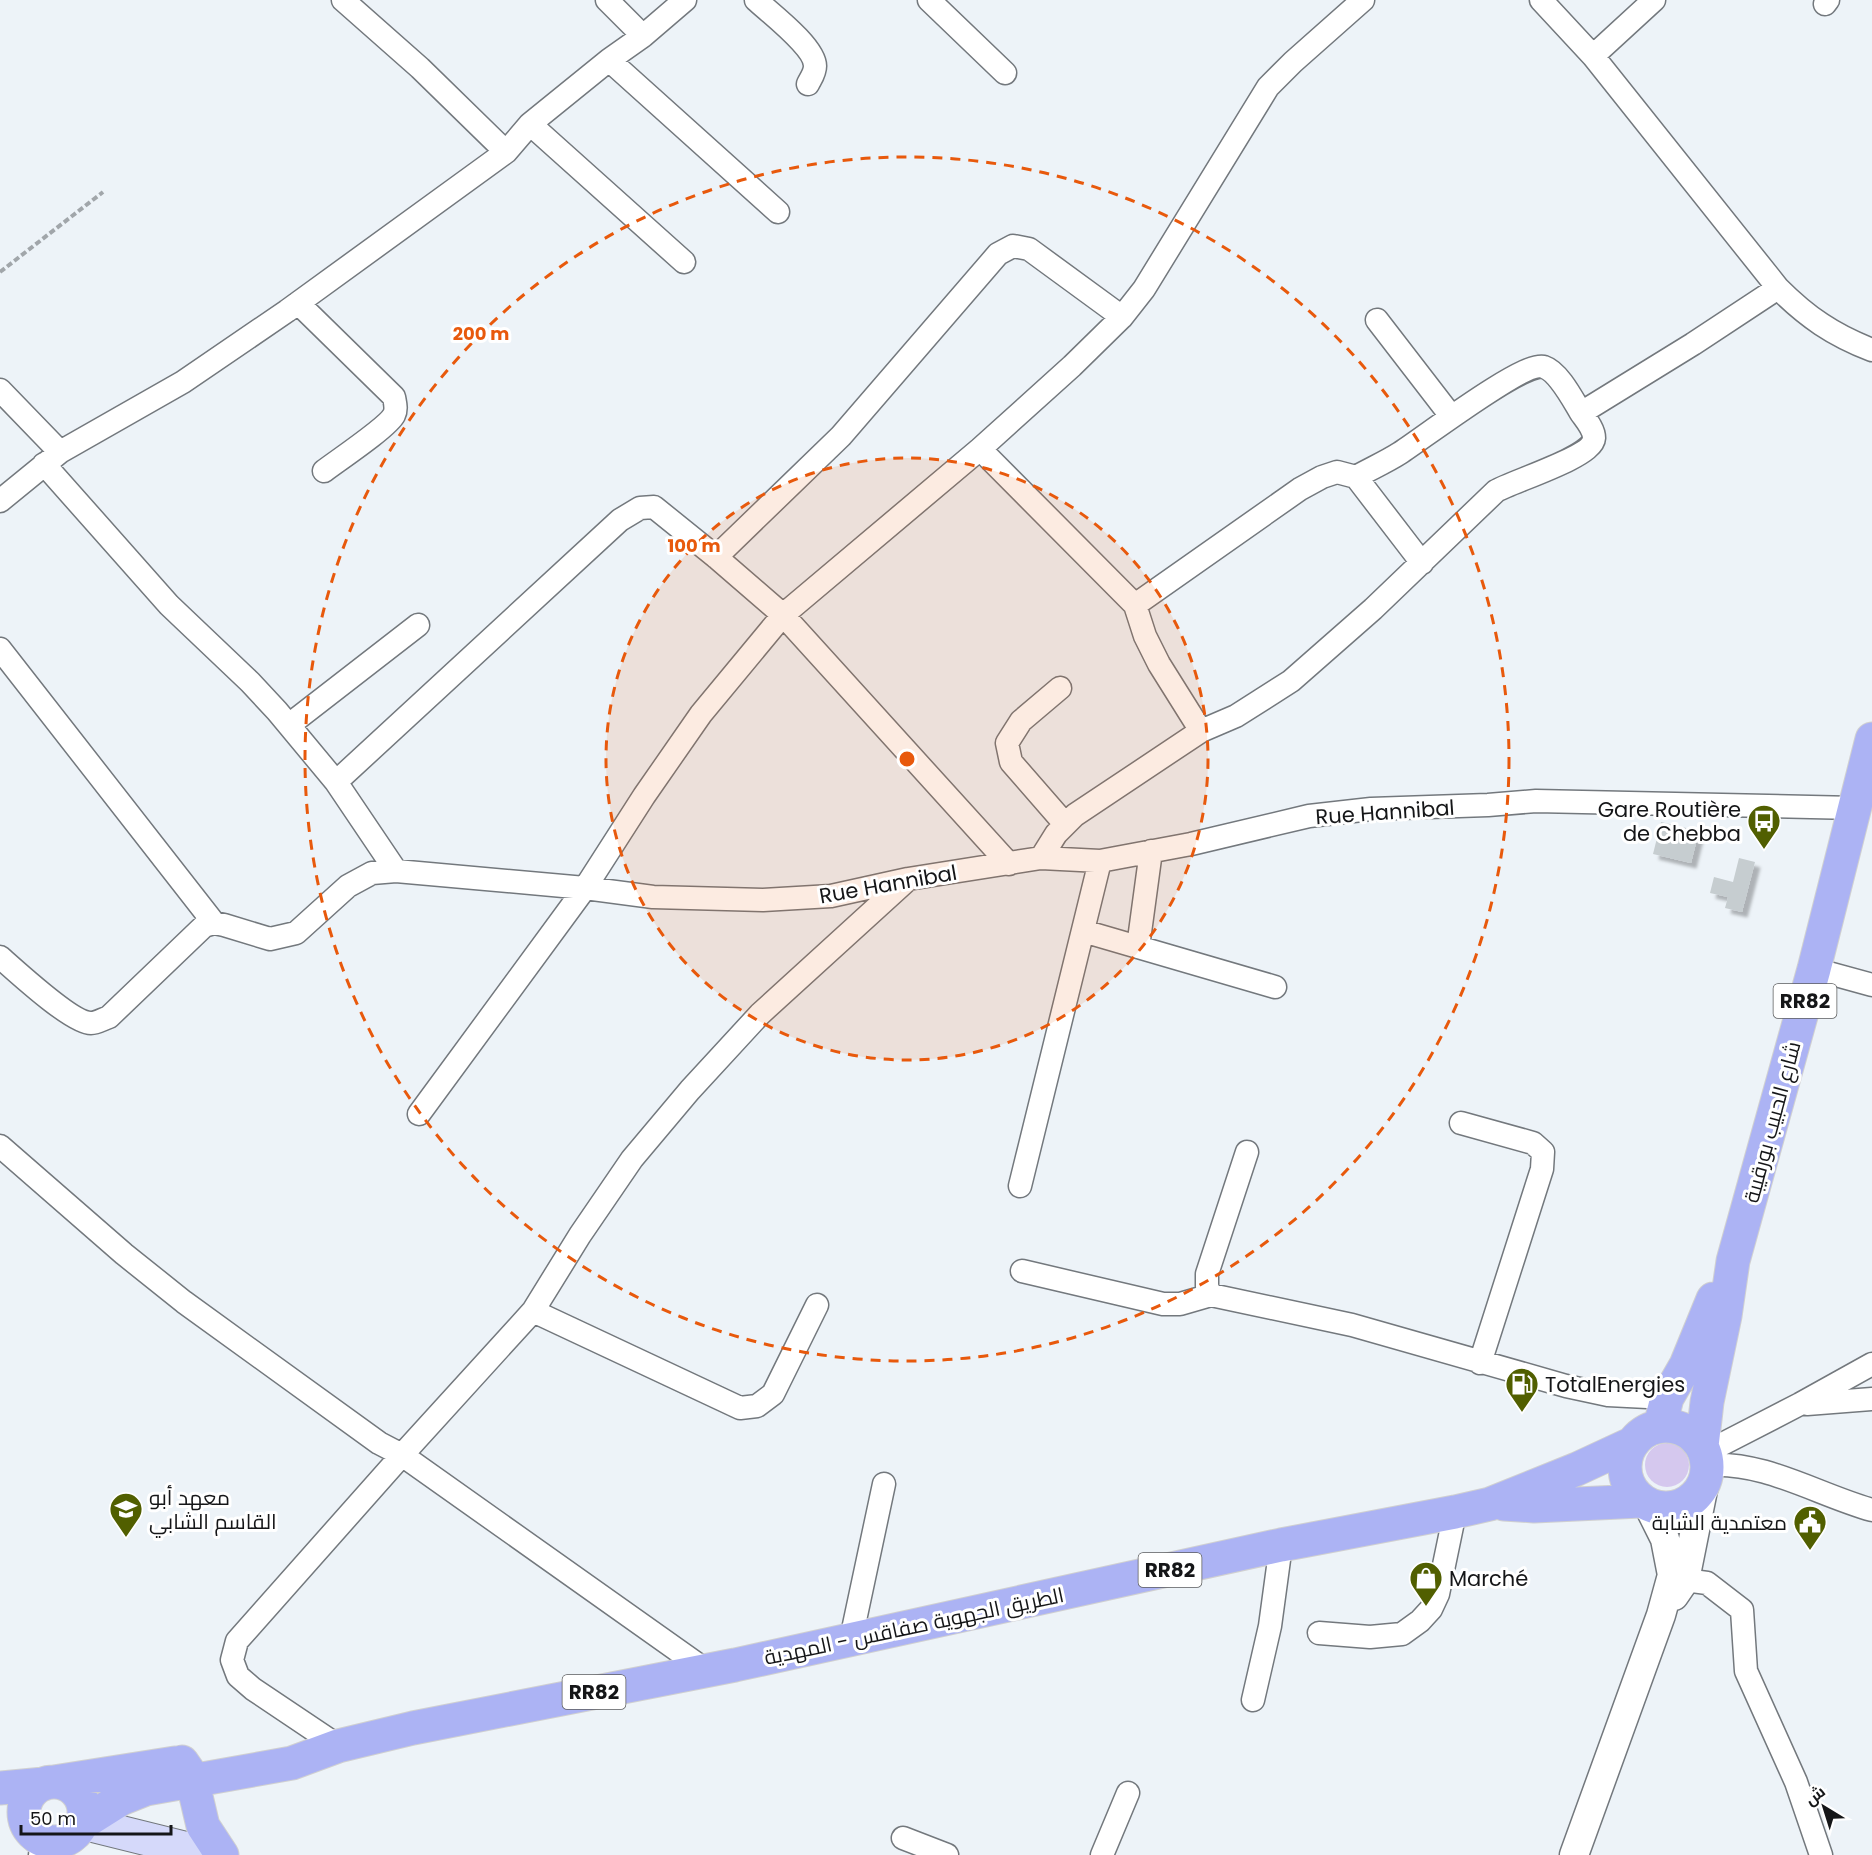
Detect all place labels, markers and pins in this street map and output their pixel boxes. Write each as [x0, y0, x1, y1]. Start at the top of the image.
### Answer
centre of rings [897, 749, 917, 769]
place label: Gare Routière de Chebba [1598, 795, 1741, 848]
bus stop icon: Gare Routière de Chebba [1746, 803, 1782, 850]
fuel station icon: TotalEnergies [1504, 1366, 1540, 1413]
place label: TotalEnergies [1545, 1370, 1685, 1399]
place label: معهد أبو القاسم الشابي [149, 1483, 277, 1538]
school or university icon: معهد أبو القاسم الشابي [108, 1491, 144, 1538]
public building icon: معتمدية الشابة [1792, 1504, 1828, 1551]
place label: معتمدية الشابة [1652, 1508, 1787, 1537]
shop icon: Marché [1408, 1560, 1444, 1607]
place label: Marché [1449, 1564, 1528, 1593]

